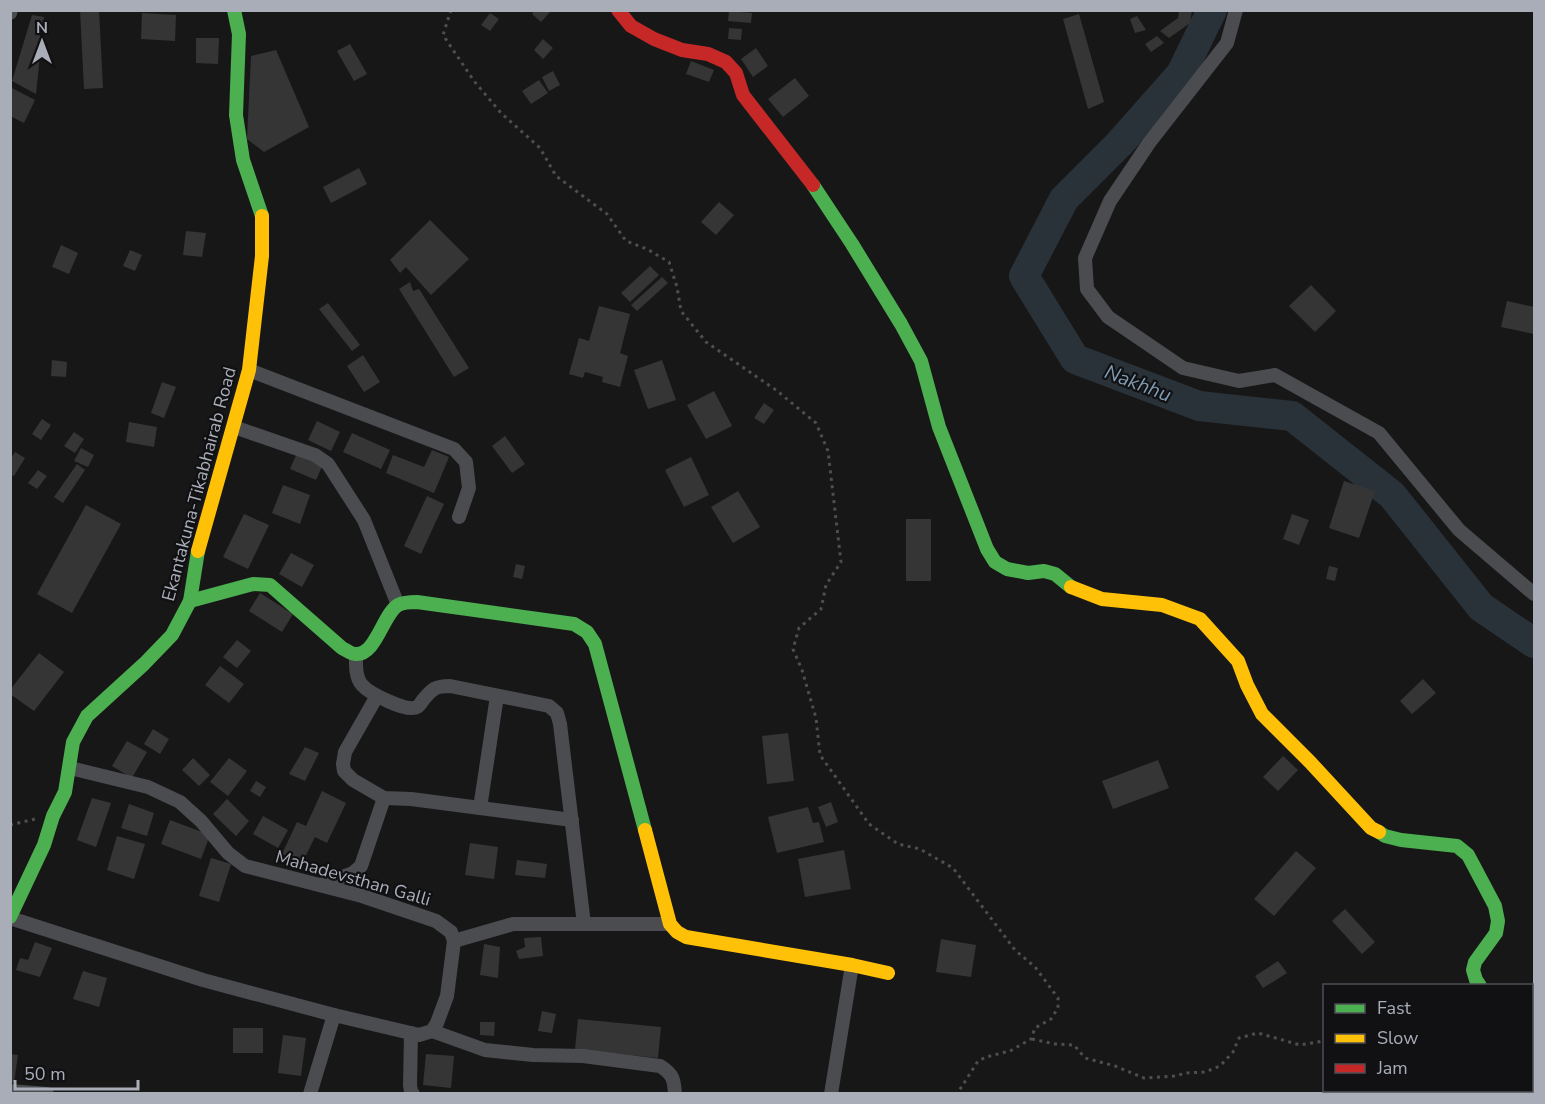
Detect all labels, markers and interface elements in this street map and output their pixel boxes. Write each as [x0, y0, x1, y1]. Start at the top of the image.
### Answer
north arrow [12, 12, 72, 72]
text: N [36, 17, 48, 39]
water label: Nakhhu [1101, 358, 1175, 408]
street label: Ekantakuna-Tikabhairab Road [156, 364, 242, 604]
street label: Mahadevsthan Galli [272, 844, 434, 912]
legend [1323, 984, 1533, 1092]
text: Fast [1377, 996, 1412, 1020]
text: Slow [1377, 1026, 1418, 1050]
scale bar [15, 1053, 138, 1091]
text: Jam [1376, 1056, 1408, 1080]
text: 50 m [24, 1062, 66, 1086]

